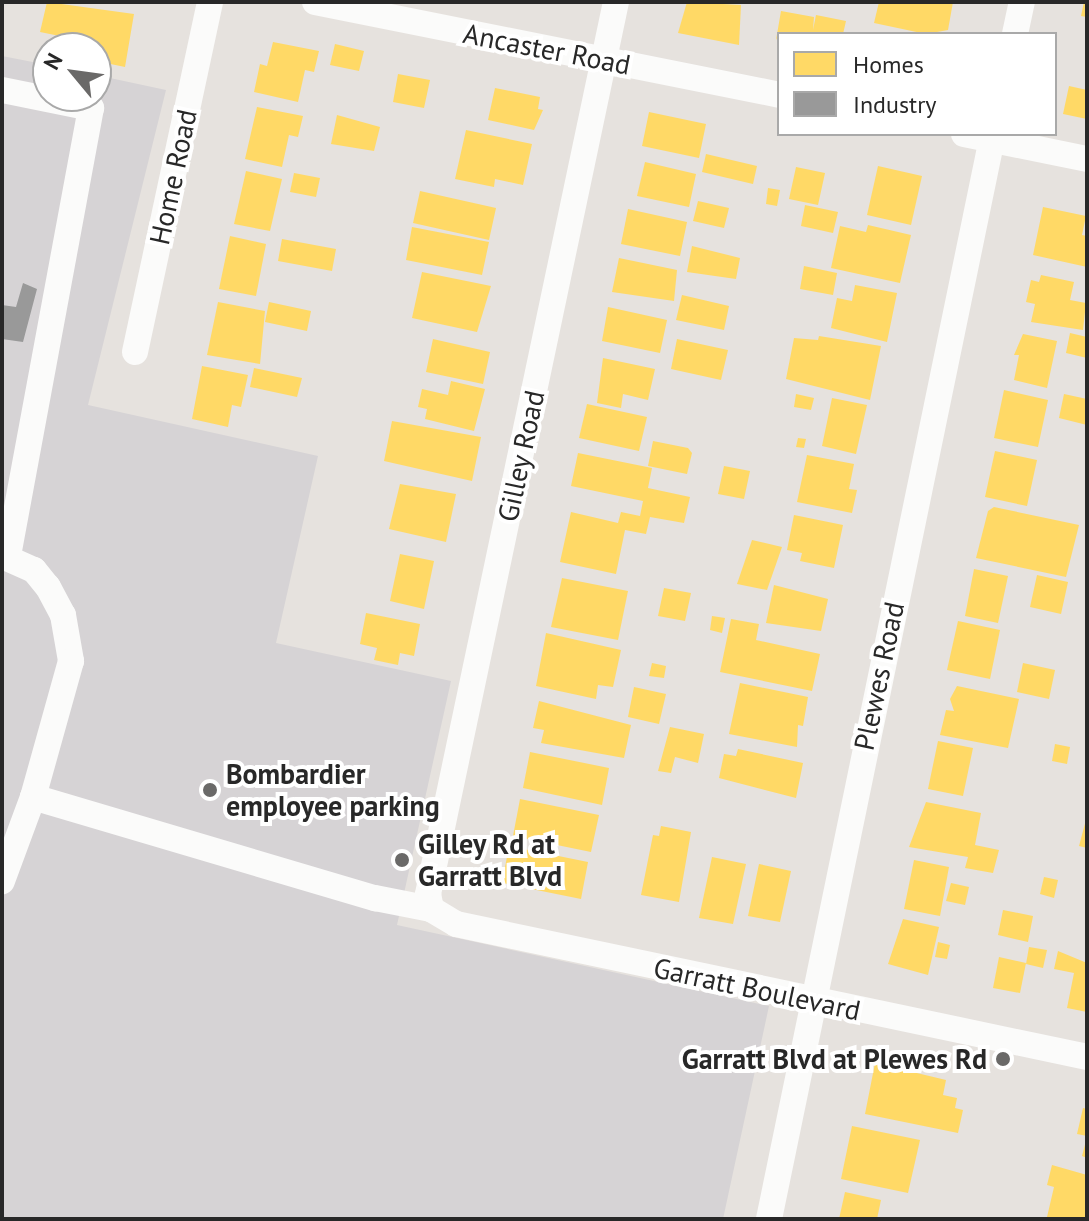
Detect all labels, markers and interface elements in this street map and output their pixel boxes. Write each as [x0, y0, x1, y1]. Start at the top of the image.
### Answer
street label: Ancaster Road [461, 16, 633, 82]
north arrow [32, 32, 112, 112]
legend [777, 32, 1057, 136]
text: N [37, 48, 69, 74]
text: Homes [853, 49, 924, 80]
text: Industry [853, 89, 937, 120]
street label: Home Road [142, 106, 204, 248]
street label: Gilley Road [491, 387, 551, 525]
street label: Plewes Road [847, 599, 911, 753]
place label: Bombardier employee parking [226, 757, 440, 823]
marker: Bombardier employee parking [201, 781, 219, 799]
place label: Gilley Rd at Garratt Blvd [418, 827, 562, 893]
marker: Gilley Rd at Garratt Blvd [393, 851, 411, 869]
street label: Garratt Boulevard [651, 951, 863, 1027]
place label: Garratt Blvd at Plewes Rd [682, 1042, 987, 1076]
marker: Garratt Blvd at Plewes Rd [994, 1050, 1012, 1068]

